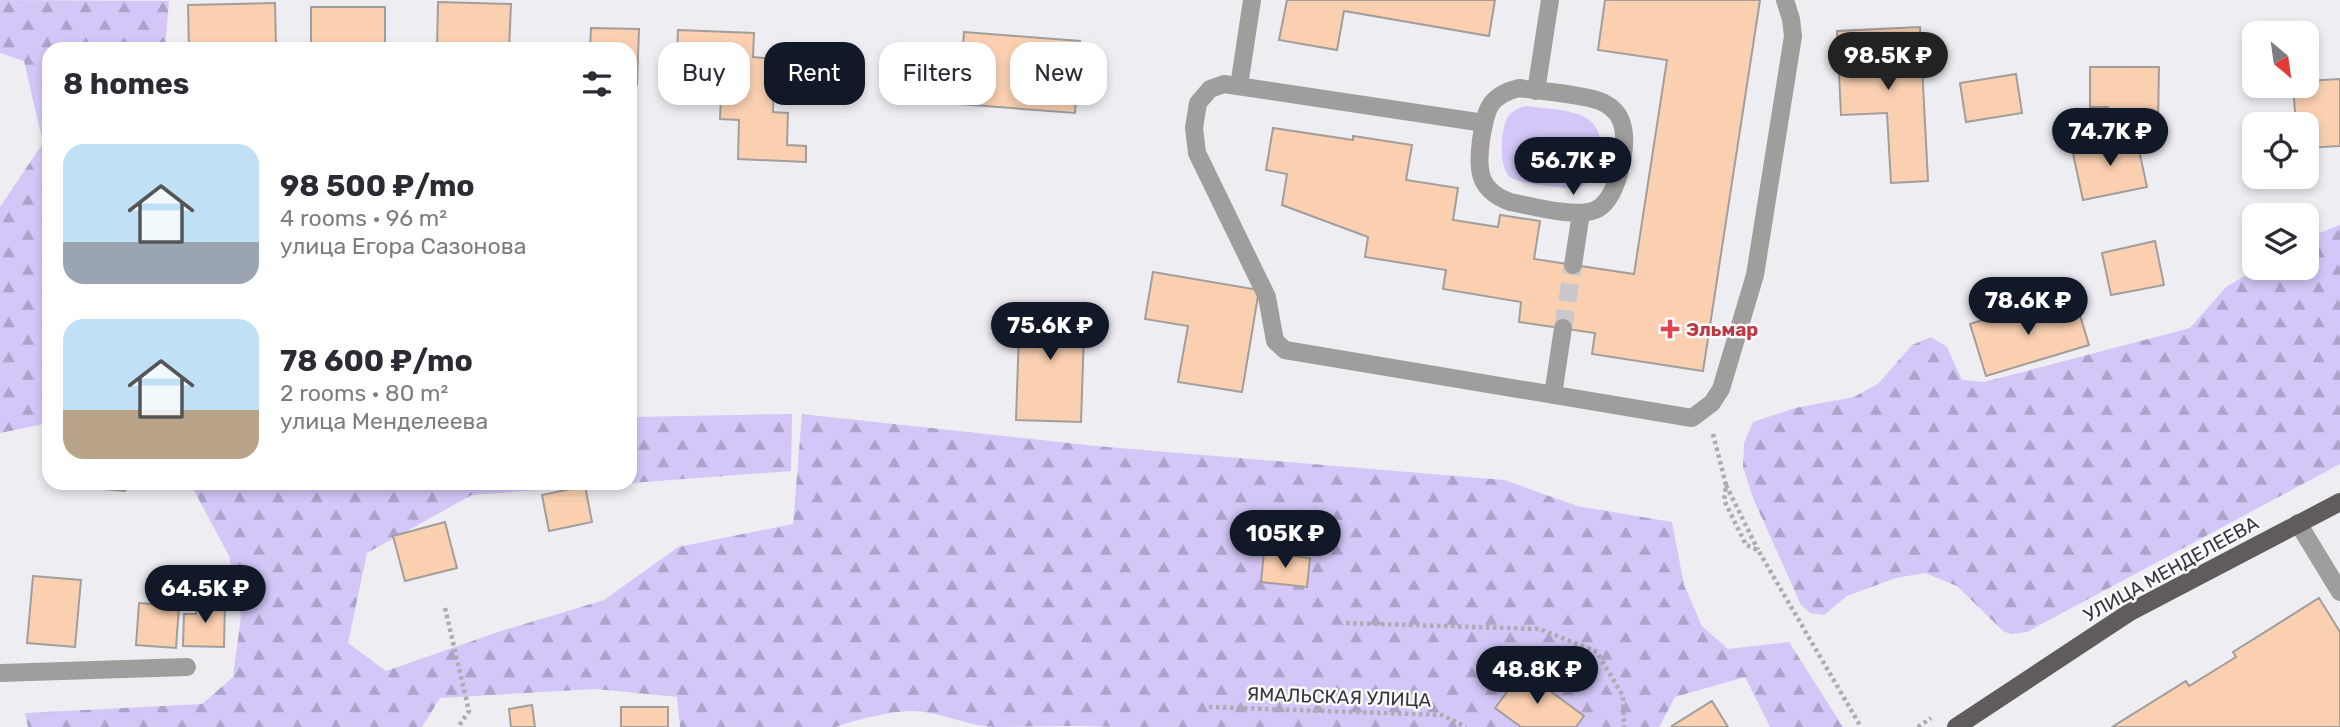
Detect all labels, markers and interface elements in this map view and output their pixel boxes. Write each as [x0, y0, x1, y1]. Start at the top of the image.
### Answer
north arrow [2242, 21, 2319, 98]
map controls [2242, 21, 2319, 280]
pin: 98.5K ₽ [1823, 32, 1953, 92]
text: 98.5K ₽ [1844, 41, 1932, 69]
chip: Buy [658, 42, 750, 105]
chip: Rent [764, 42, 865, 105]
chip: Filters [879, 42, 996, 105]
chip: New [1010, 42, 1107, 105]
icon: filters [578, 65, 616, 103]
text: 8 homes [63, 66, 189, 102]
pin: 74.7K ₽ [2045, 108, 2175, 168]
button: locate [2242, 112, 2319, 189]
text: 74.7K ₽ [2068, 117, 2152, 145]
pin: 56.7K ₽ [1508, 138, 1638, 197]
text: 56.7K ₽ [1530, 146, 1616, 174]
text: 98 500 ₽/mo [280, 168, 475, 204]
icon: home [119, 172, 203, 256]
button: layers [2242, 203, 2319, 280]
text: 4 rooms · 96 m² [280, 204, 447, 232]
text: улица Егора Сазонова [280, 232, 526, 260]
pin: 78.6K ₽ [1963, 278, 2093, 337]
text: 78.6K ₽ [1985, 286, 2071, 314]
pin: 75.6K ₽ [985, 302, 1115, 362]
text: 75.6K ₽ [1007, 311, 1093, 339]
place label: Эльмар [1686, 318, 1758, 341]
marker: Эльмар [1660, 319, 1680, 339]
text: 78 600 ₽/mo [280, 343, 473, 379]
icon: home [119, 347, 203, 431]
text: 2 rooms · 80 m² [280, 379, 448, 407]
text: улица Менделеева [280, 407, 488, 435]
pin: 105K ₽ [1228, 510, 1342, 570]
street label: УЛИЦА МЕНДЕЛЕЕВА [2080, 511, 2263, 627]
text: 105K ₽ [1246, 519, 1324, 547]
pin: 64.5K ₽ [140, 566, 270, 625]
text: 64.5K ₽ [161, 574, 249, 602]
pin: 48.8K ₽ [1472, 646, 1602, 706]
text: 48.8K ₽ [1492, 655, 1582, 683]
street label: ЯМАЛЬСКАЯ УЛИЦА [1246, 682, 1432, 712]

